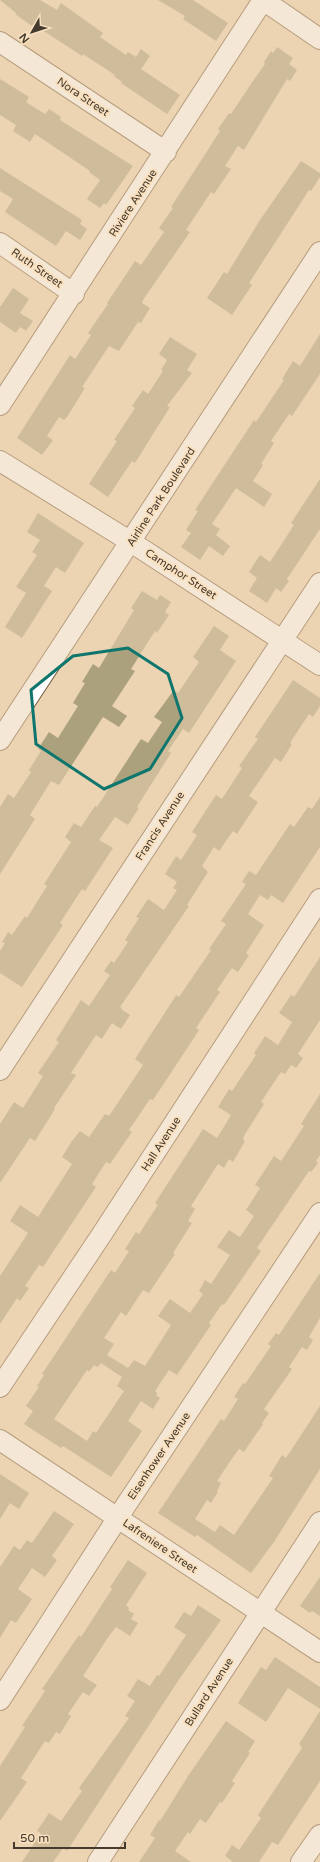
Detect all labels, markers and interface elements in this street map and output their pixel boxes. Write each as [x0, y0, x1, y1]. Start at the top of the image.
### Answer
north arrow [12, 12, 52, 52]
text: N [17, 30, 32, 46]
street label: Nora Street [54, 75, 112, 119]
street label: Riviere Avenue [106, 167, 160, 239]
street label: Ruth Street [9, 246, 65, 290]
street label: Airline Park Boulevard [124, 445, 198, 549]
street label: Camphor Street [143, 546, 219, 602]
street label: Francis Avenue [133, 789, 187, 863]
street label: Hall Avenue [139, 1114, 183, 1174]
street label: Eisenhower Avenue [125, 1410, 193, 1502]
street label: Lafreniere Street [120, 1516, 200, 1576]
street label: Bullard Avenue [182, 1655, 236, 1729]
scale bar [14, 1824, 125, 1850]
text: 50 m [20, 1831, 49, 1845]

